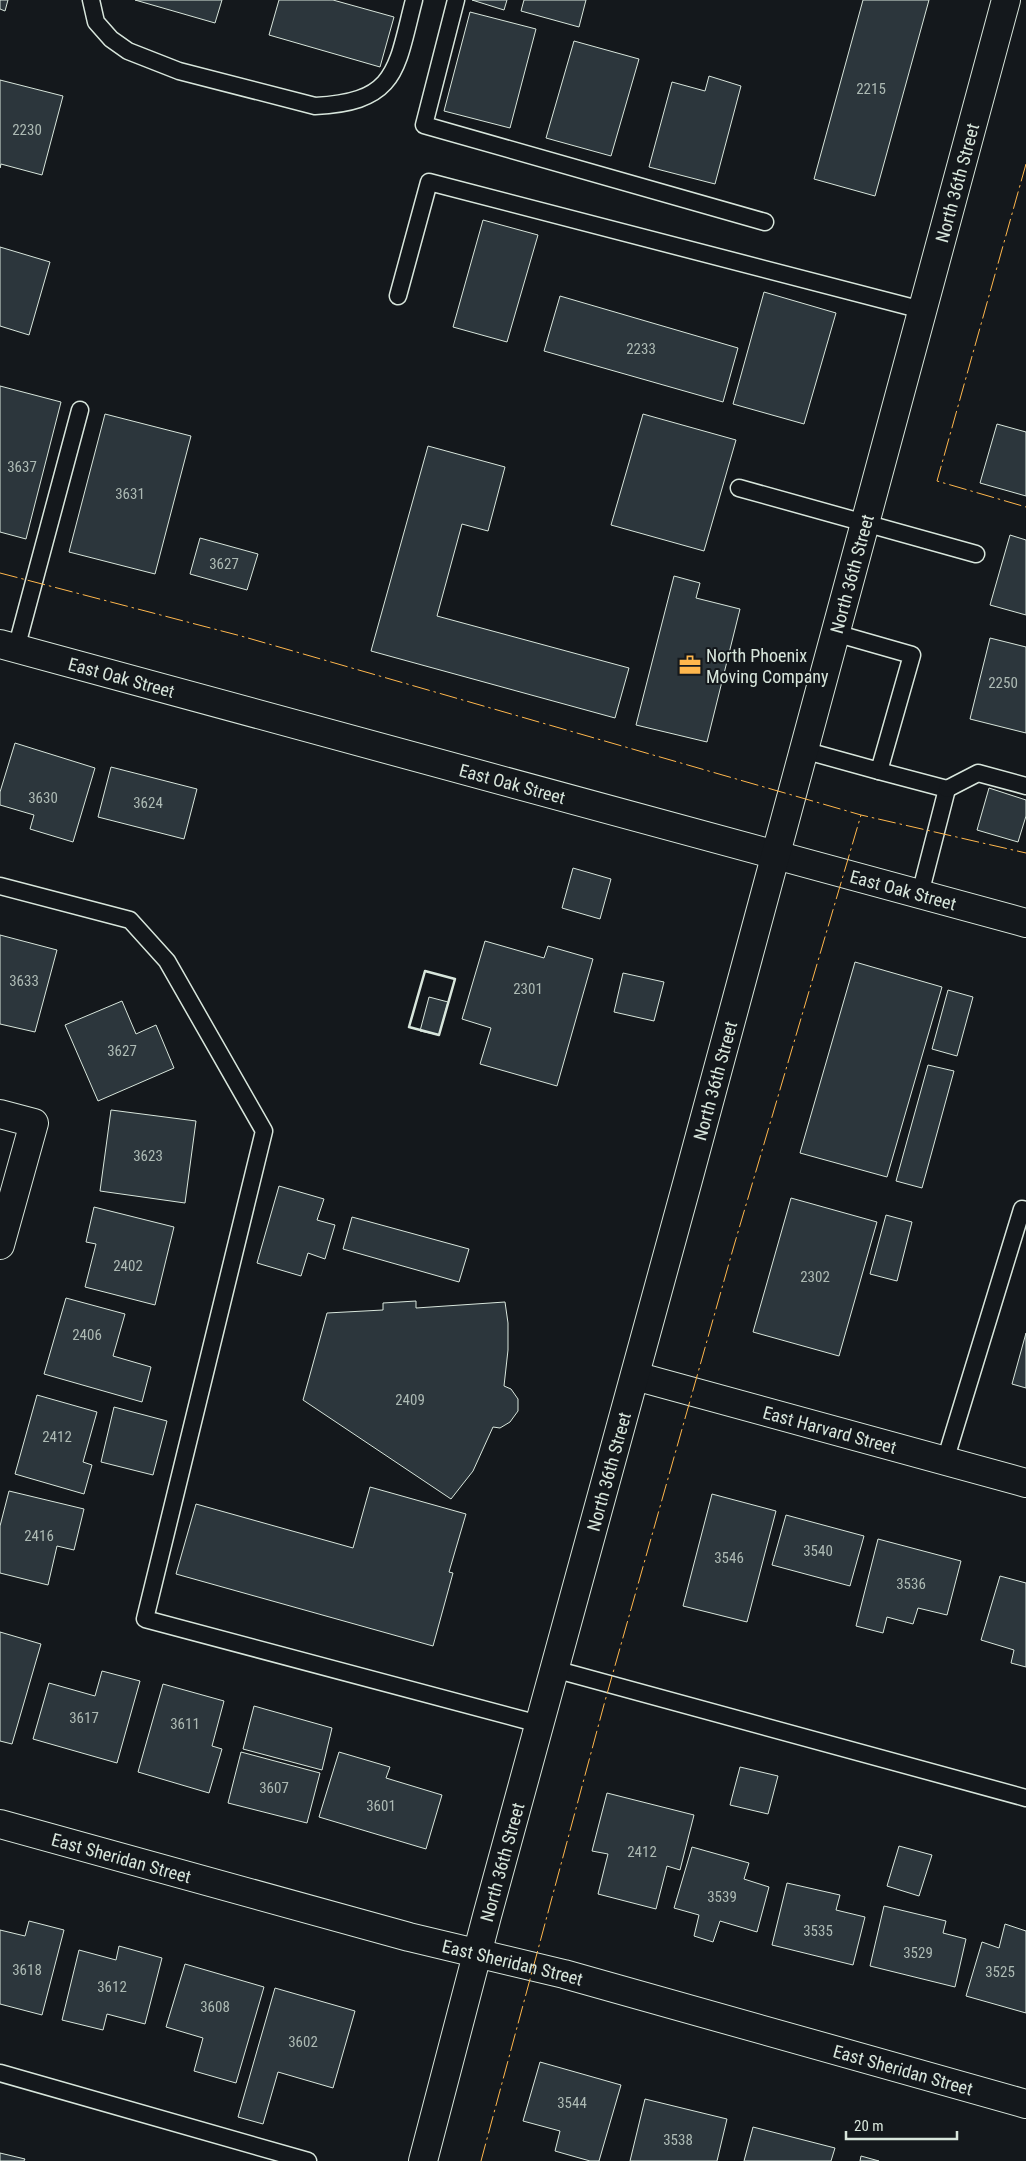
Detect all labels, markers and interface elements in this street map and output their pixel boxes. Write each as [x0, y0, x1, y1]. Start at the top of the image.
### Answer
house number: 2215 [856, 80, 886, 98]
house number: 2230 [12, 121, 42, 139]
street label: North 36th Street [931, 121, 983, 245]
house number: 2233 [626, 340, 656, 358]
house number: 3637 [7, 458, 37, 476]
house number: 3631 [115, 485, 145, 503]
street label: North 36th Street [825, 512, 877, 636]
house number: 3627 [209, 555, 239, 573]
place label: North Phoenix Moving Company [706, 645, 829, 687]
office icon: North Phoenix Moving Company [677, 652, 703, 678]
street label: East Oak Street [66, 653, 177, 702]
house number: 2250 [988, 674, 1018, 692]
street label: East Oak Street [457, 759, 568, 808]
house number: 3630 [28, 789, 58, 807]
house number: 3624 [133, 794, 163, 812]
street label: East Oak Street [848, 865, 959, 914]
house number: 3633 [9, 972, 39, 990]
house number: 2301 [513, 980, 543, 998]
street label: North 36th Street [689, 1019, 741, 1143]
house number: 3627 [107, 1042, 137, 1060]
house number: 3623 [133, 1147, 163, 1165]
house number: 2402 [113, 1257, 143, 1275]
house number: 2302 [800, 1268, 830, 1286]
house number: 2406 [72, 1326, 102, 1344]
house number: 2409 [395, 1391, 425, 1409]
street label: East Harvard Street [761, 1401, 899, 1458]
street label: North 36th Street [582, 1410, 635, 1533]
house number: 2412 [42, 1428, 72, 1446]
house number: 2416 [24, 1527, 54, 1545]
house number: 3540 [803, 1542, 833, 1560]
house number: 3546 [714, 1549, 744, 1567]
house number: 3536 [896, 1575, 926, 1593]
house number: 3617 [69, 1709, 99, 1727]
house number: 3611 [170, 1715, 200, 1733]
house number: 3607 [259, 1779, 289, 1797]
house number: 3601 [366, 1797, 396, 1815]
street label: North 36th Street [475, 1800, 528, 1924]
street label: East Sheridan Street [49, 1828, 194, 1887]
house number: 2412 [627, 1843, 657, 1861]
house number: 3539 [707, 1888, 737, 1906]
house number: 3535 [803, 1922, 833, 1940]
street label: East Sheridan Street [440, 1935, 585, 1989]
house number: 3529 [903, 1944, 933, 1962]
house number: 3618 [12, 1961, 42, 1979]
house number: 3525 [985, 1963, 1015, 1981]
house number: 3612 [97, 1978, 127, 1996]
house number: 3608 [200, 1998, 230, 2016]
house number: 3602 [288, 2033, 318, 2051]
street label: East Sheridan Street [831, 2040, 975, 2099]
house number: 3544 [557, 2094, 587, 2112]
scale bar [846, 2108, 957, 2140]
text: 20 m [854, 2117, 884, 2135]
house number: 3538 [663, 2131, 693, 2149]

